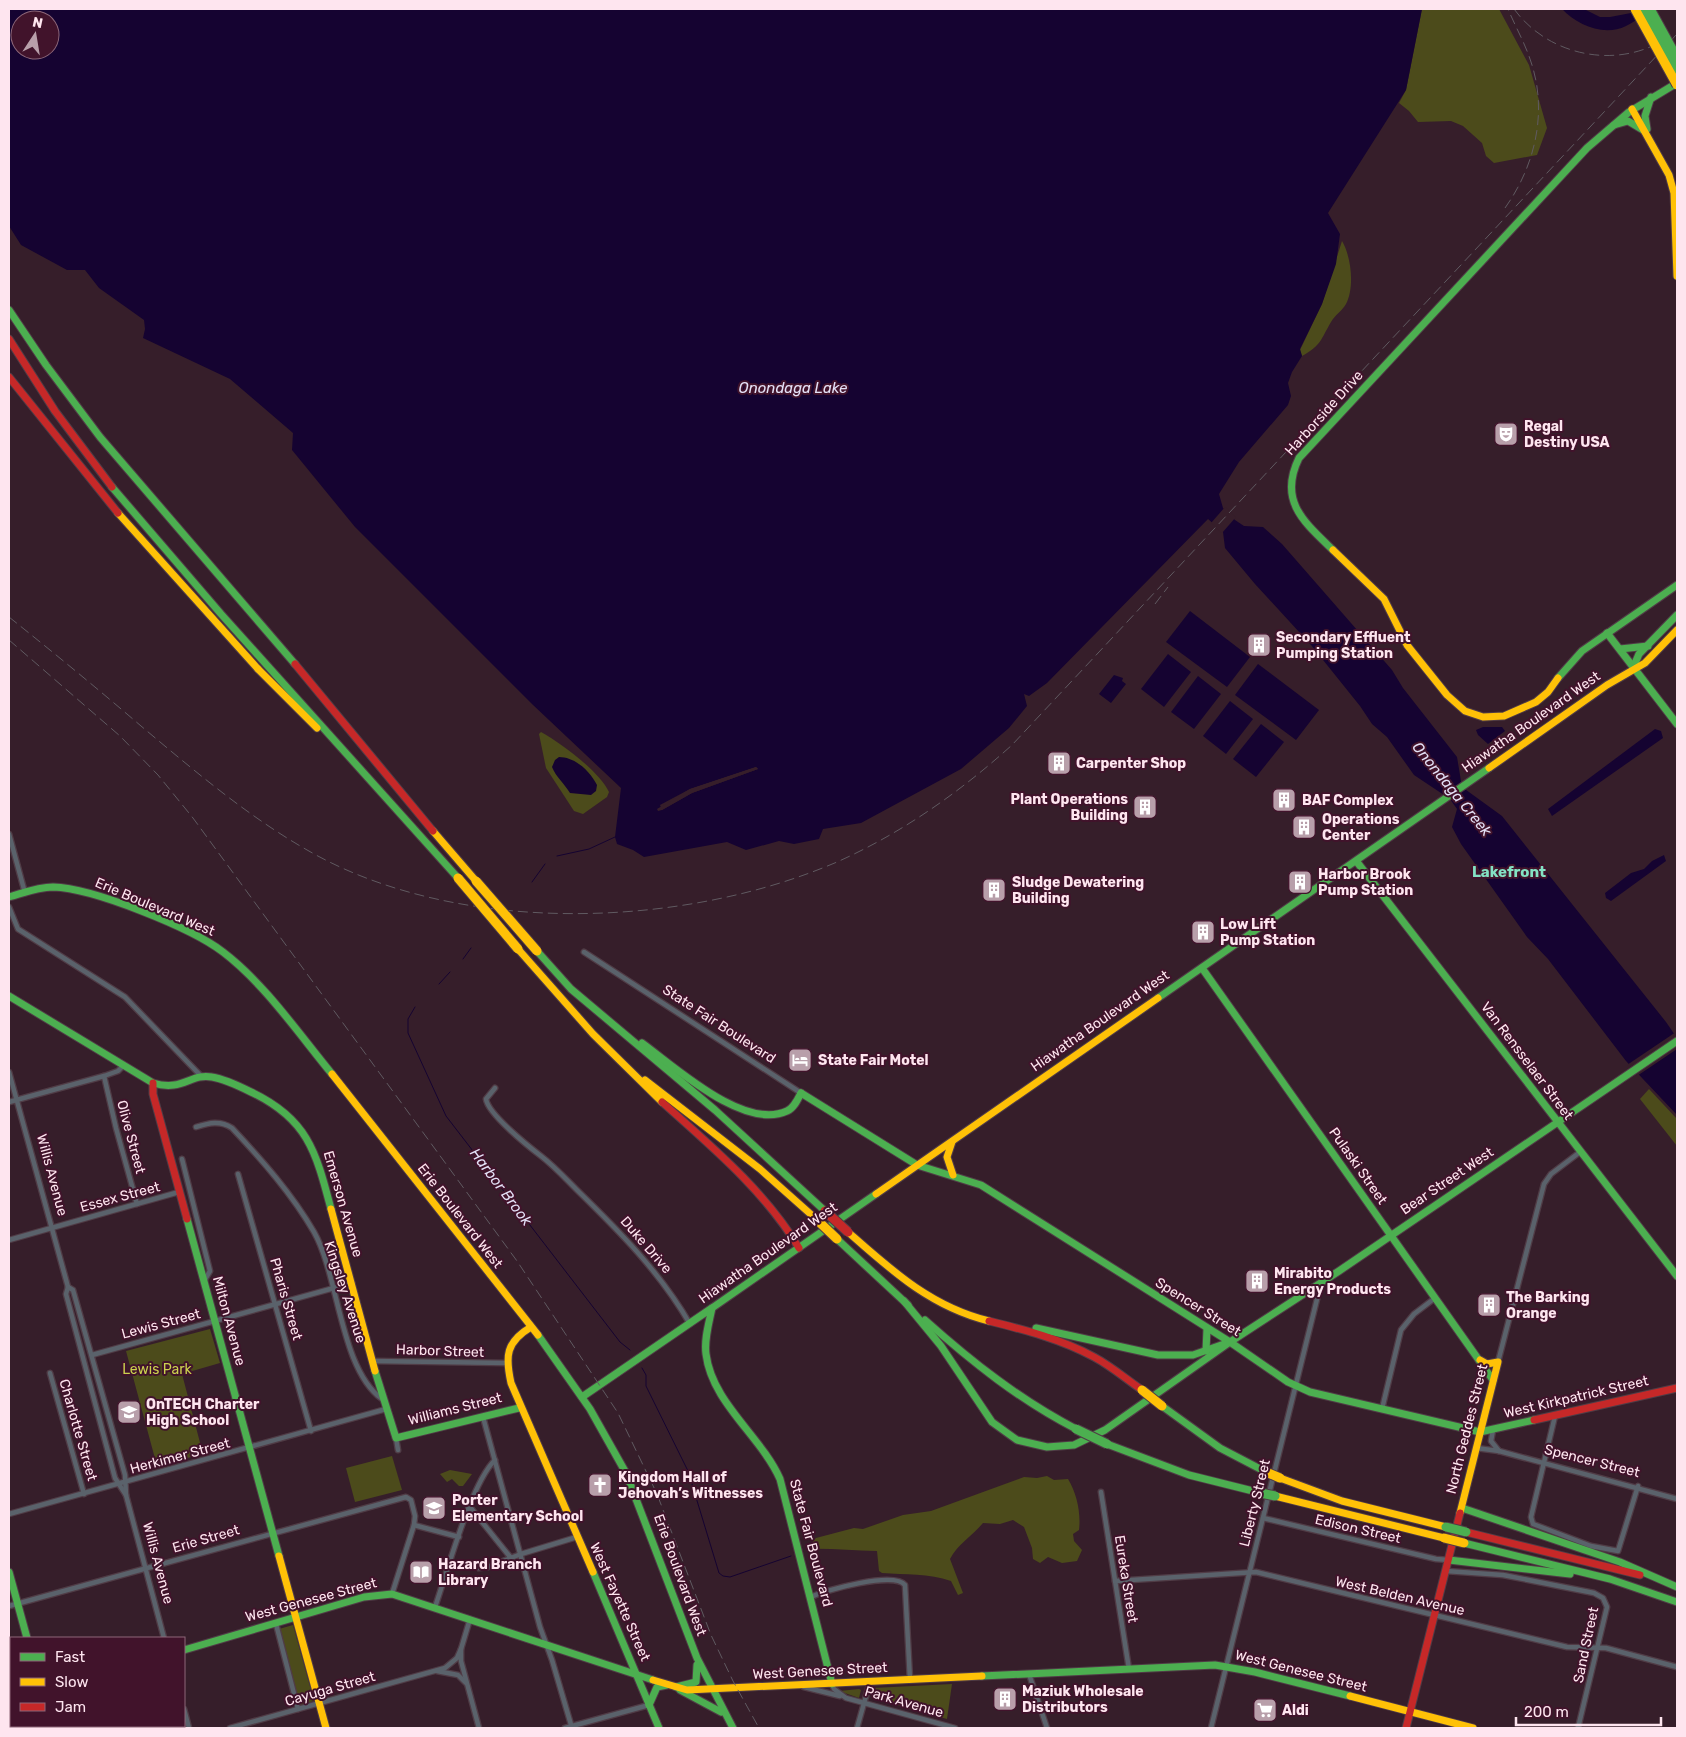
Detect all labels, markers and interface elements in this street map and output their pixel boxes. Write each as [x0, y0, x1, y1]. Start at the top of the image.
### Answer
north arrow [10, 10, 60, 60]
text: N [31, 13, 44, 32]
street label: Harborside Drive [1281, 367, 1367, 459]
water label: Onondaga Lake [739, 379, 848, 397]
place label: Regal Destiny USA [1524, 418, 1610, 451]
theatre icon: Regal Destiny USA [1493, 421, 1519, 447]
place label: Secondary Effluent Pumping Station [1276, 629, 1411, 662]
building icon: Secondary Effluent Pumping Station [1246, 632, 1272, 658]
street label: Hiawatha Boulevard West [1459, 667, 1604, 776]
water label: Onondaga Creek [1408, 738, 1496, 840]
building icon: Carpenter Shop [1046, 750, 1072, 776]
place label: Carpenter Shop [1076, 755, 1186, 772]
building icon: BAF Complex [1271, 787, 1297, 813]
place label: Plant Operations Building [1010, 791, 1128, 824]
place label: BAF Complex [1302, 792, 1394, 809]
building icon: Plant Operations Building [1132, 794, 1158, 820]
place label: Operations Center [1322, 811, 1400, 844]
building icon: Operations Center [1291, 814, 1317, 840]
district label: Lakefront [1472, 863, 1546, 881]
place label: Harbor Brook Pump Station [1318, 866, 1413, 899]
building icon: Harbor Brook Pump Station [1287, 869, 1313, 895]
street label: Erie Boulevard West [93, 874, 218, 940]
place label: Sludge Dewatering Building [1012, 874, 1144, 907]
building icon: Sludge Dewatering Building [981, 877, 1007, 903]
place label: Low Lift Pump Station [1220, 916, 1315, 949]
building icon: Low Lift Pump Station [1190, 919, 1216, 945]
street label: Hiawatha Boulevard West [1028, 966, 1173, 1075]
street label: State Fair Boulevard [659, 981, 779, 1067]
street label: Van Rensselaer Street [1477, 999, 1577, 1124]
hotel icon: State Fair Motel [787, 1047, 813, 1073]
place label: State Fair Motel [818, 1052, 929, 1069]
street label: Olive Street [113, 1098, 149, 1176]
street label: Pulaski Street [1325, 1124, 1391, 1208]
street label: Willis Avenue [33, 1132, 71, 1218]
street label: Bear Street West [1397, 1143, 1497, 1218]
water label: Harbor Brook [466, 1145, 536, 1230]
street label: Emerson Avenue [320, 1149, 366, 1259]
street label: Erie Boulevard West [414, 1160, 507, 1272]
street label: Essex Street [78, 1178, 162, 1216]
street label: Hiawatha Boulevard West [696, 1198, 841, 1307]
street label: Duke Drive [617, 1213, 675, 1277]
street label: Kingsley Avenue [321, 1239, 370, 1345]
street label: Pharis Street [266, 1256, 306, 1343]
place label: Mirabito Energy Products [1274, 1265, 1391, 1298]
building icon: Mirabito Energy Products [1244, 1268, 1270, 1294]
street label: Milton Avenue [209, 1274, 249, 1368]
street label: Spencer Street [1152, 1274, 1244, 1340]
place label: The Barking Orange [1506, 1289, 1590, 1322]
building icon: The Barking Orange [1476, 1292, 1502, 1318]
street label: Lewis Street [120, 1305, 203, 1343]
street label: Harbor Street [396, 1341, 485, 1361]
park label: Lewis Park [122, 1361, 193, 1378]
street label: North Geddes Street [1443, 1362, 1492, 1496]
street label: West Kirkpatrick Street [1502, 1372, 1651, 1422]
street label: Charlotte Street [55, 1377, 101, 1483]
street label: Williams Street [406, 1389, 504, 1429]
place label: OnTECH Charter High School [146, 1396, 260, 1429]
school or university icon: OnTECH Charter High School [116, 1399, 142, 1425]
street label: Herkimer Street [128, 1434, 232, 1478]
street label: Spencer Street [1542, 1441, 1642, 1481]
street label: Liberty Street [1236, 1457, 1274, 1548]
place label: Kingdom Hall of Jehovah’s Witnesses [618, 1469, 763, 1502]
church icon: Kingdom Hall of Jehovah’s Witnesses [587, 1472, 613, 1498]
street label: State Fair Boulevard [786, 1477, 836, 1609]
place label: Porter Elementary School [452, 1492, 583, 1525]
school or university icon: Porter Elementary School [421, 1495, 447, 1521]
street label: Edison Street [1313, 1511, 1403, 1547]
street label: Erie Boulevard West [650, 1512, 710, 1639]
street label: Willis Avenue [139, 1520, 177, 1606]
street label: Erie Street [171, 1521, 242, 1557]
street label: Eureka Street [1111, 1534, 1141, 1625]
street label: West Fayette Street [586, 1540, 654, 1664]
place label: Hazard Branch Library [438, 1556, 542, 1589]
library icon: Hazard Branch Library [408, 1559, 434, 1585]
street label: West Belden Avenue [1334, 1573, 1466, 1619]
street label: West Genesee Street [243, 1574, 379, 1626]
street label: Sand Street [1570, 1605, 1602, 1685]
legend [10, 1637, 185, 1727]
street label: West Genesee Street [1233, 1646, 1369, 1696]
text: Fast [55, 1648, 85, 1666]
street label: West Genesee Street [752, 1659, 888, 1683]
street label: Cayuga Street [283, 1668, 378, 1710]
text: Slow [55, 1673, 88, 1691]
street label: Park Avenue [863, 1683, 945, 1721]
place label: Maziuk Wholesale Distributors [1022, 1683, 1144, 1716]
building icon: Maziuk Wholesale Distributors [992, 1686, 1018, 1712]
scale bar [1516, 1694, 1661, 1726]
supermarket icon: Aldi [1252, 1697, 1278, 1723]
text: Jam [55, 1698, 86, 1716]
place label: Aldi [1282, 1702, 1309, 1719]
text: 200 m [1524, 1703, 1569, 1721]

